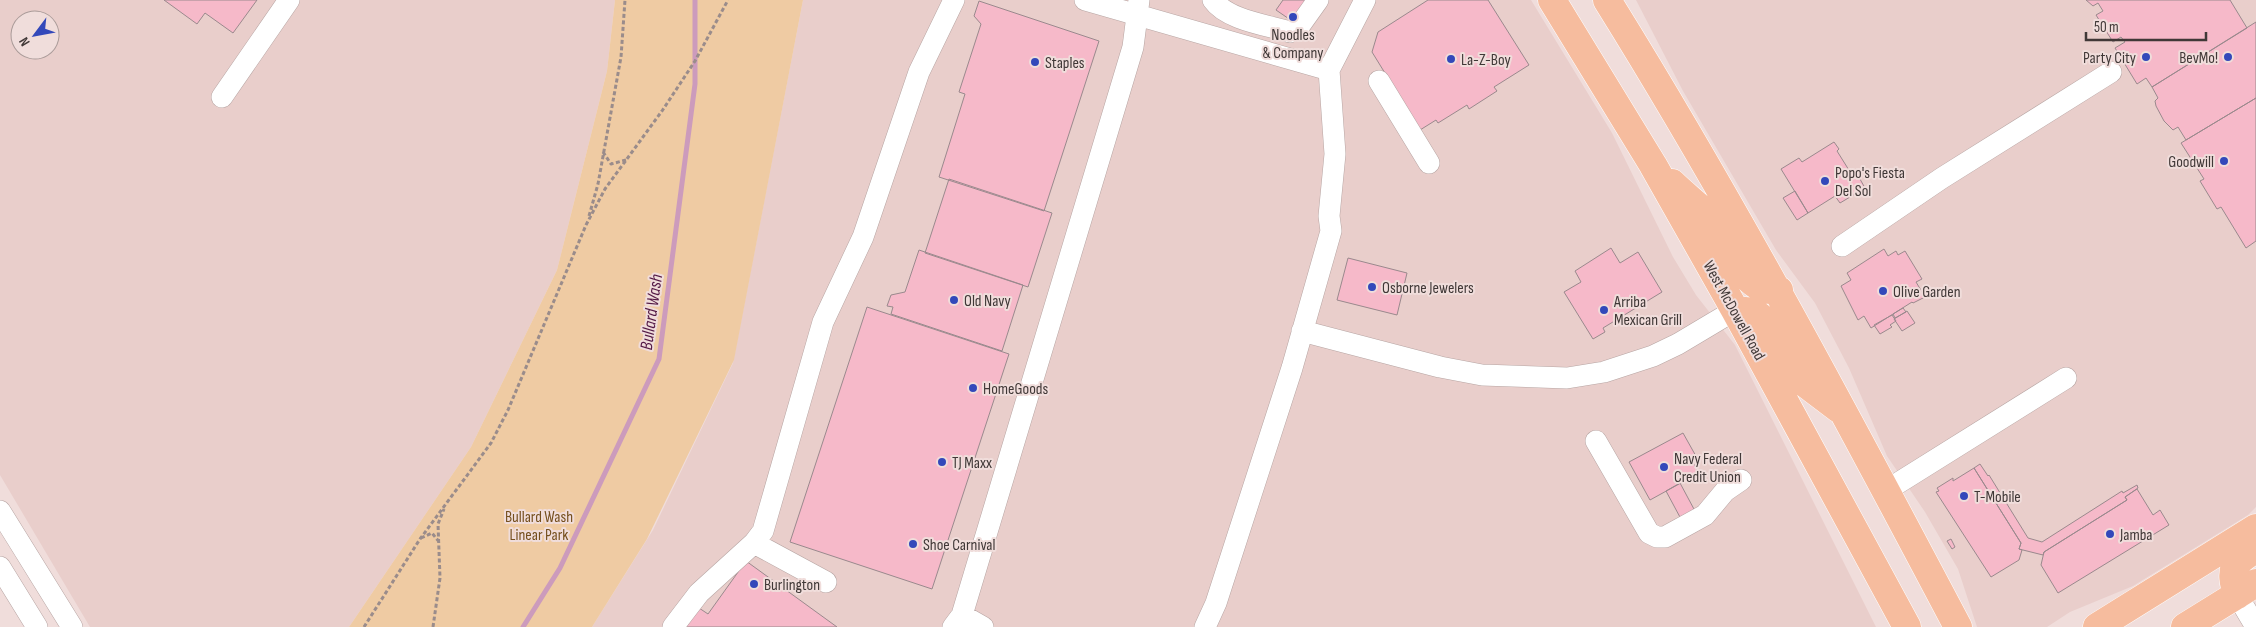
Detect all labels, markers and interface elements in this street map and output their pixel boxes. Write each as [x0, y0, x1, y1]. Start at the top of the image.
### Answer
north arrow [10, 10, 60, 60]
scale bar [2086, 10, 2206, 42]
marker: Noodles & Company [1287, 11, 1299, 23]
text: 50 m [2094, 18, 2119, 37]
place label: Noodles & Company [1263, 26, 1323, 63]
text: N [15, 34, 34, 49]
place label: Party City [2083, 49, 2136, 68]
place label: BevMo! [2179, 49, 2218, 68]
place label: La-Z-Boy [1461, 51, 1511, 70]
marker: Party City [2140, 51, 2152, 63]
marker: BevMo! [2222, 51, 2234, 63]
marker: La-Z-Boy [1445, 53, 1457, 65]
place label: Staples [1045, 54, 1085, 73]
marker: Staples [1029, 56, 1041, 68]
place label: Goodwill [2168, 153, 2214, 172]
marker: Goodwill [2218, 155, 2230, 167]
place label: Popo's Fiesta Del Sol [1835, 164, 1905, 201]
marker: Popo's Fiesta Del Sol [1819, 175, 1831, 187]
street label: West McDowell Road [1699, 258, 1769, 364]
water label: Bullard Wash [636, 272, 667, 351]
place label: Osborne Jewelers [1382, 279, 1474, 298]
marker: Osborne Jewelers [1366, 281, 1378, 293]
place label: Olive Garden [1893, 283, 1961, 302]
marker: Olive Garden [1877, 285, 1889, 297]
place label: Old Navy [964, 292, 1011, 311]
place label: Arriba Mexican Grill [1613, 293, 1682, 330]
marker: Old Navy [948, 294, 960, 306]
marker: Arriba Mexican Grill [1598, 304, 1610, 316]
place label: HomeGoods [983, 380, 1048, 399]
marker: HomeGoods [967, 382, 979, 394]
place label: Navy Federal Credit Union [1674, 450, 1742, 487]
place label: TJ Maxx [952, 454, 992, 473]
marker: TJ Maxx [936, 456, 948, 468]
marker: Navy Federal Credit Union [1658, 461, 1670, 473]
place label: T-Mobile [1974, 488, 2021, 507]
marker: T-Mobile [1958, 490, 1970, 502]
park label: Bullard Wash Linear Park [505, 508, 573, 545]
place label: Jamba [2119, 526, 2153, 545]
marker: Jamba [2104, 528, 2116, 540]
place label: Shoe Carnival [923, 536, 995, 555]
marker: Shoe Carnival [907, 538, 919, 550]
place label: Burlington [764, 576, 820, 595]
marker: Burlington [748, 578, 760, 590]

